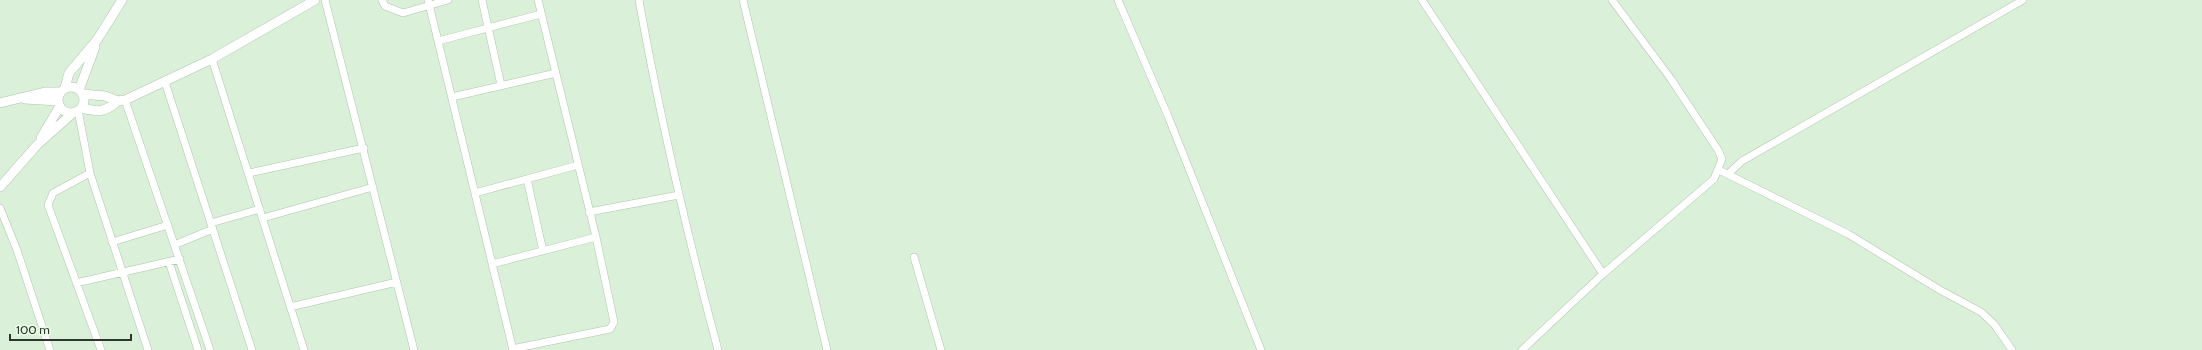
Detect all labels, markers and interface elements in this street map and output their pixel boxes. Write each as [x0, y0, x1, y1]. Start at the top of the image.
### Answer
scale bar [10, 316, 131, 342]
text: 100 m [16, 322, 50, 337]

